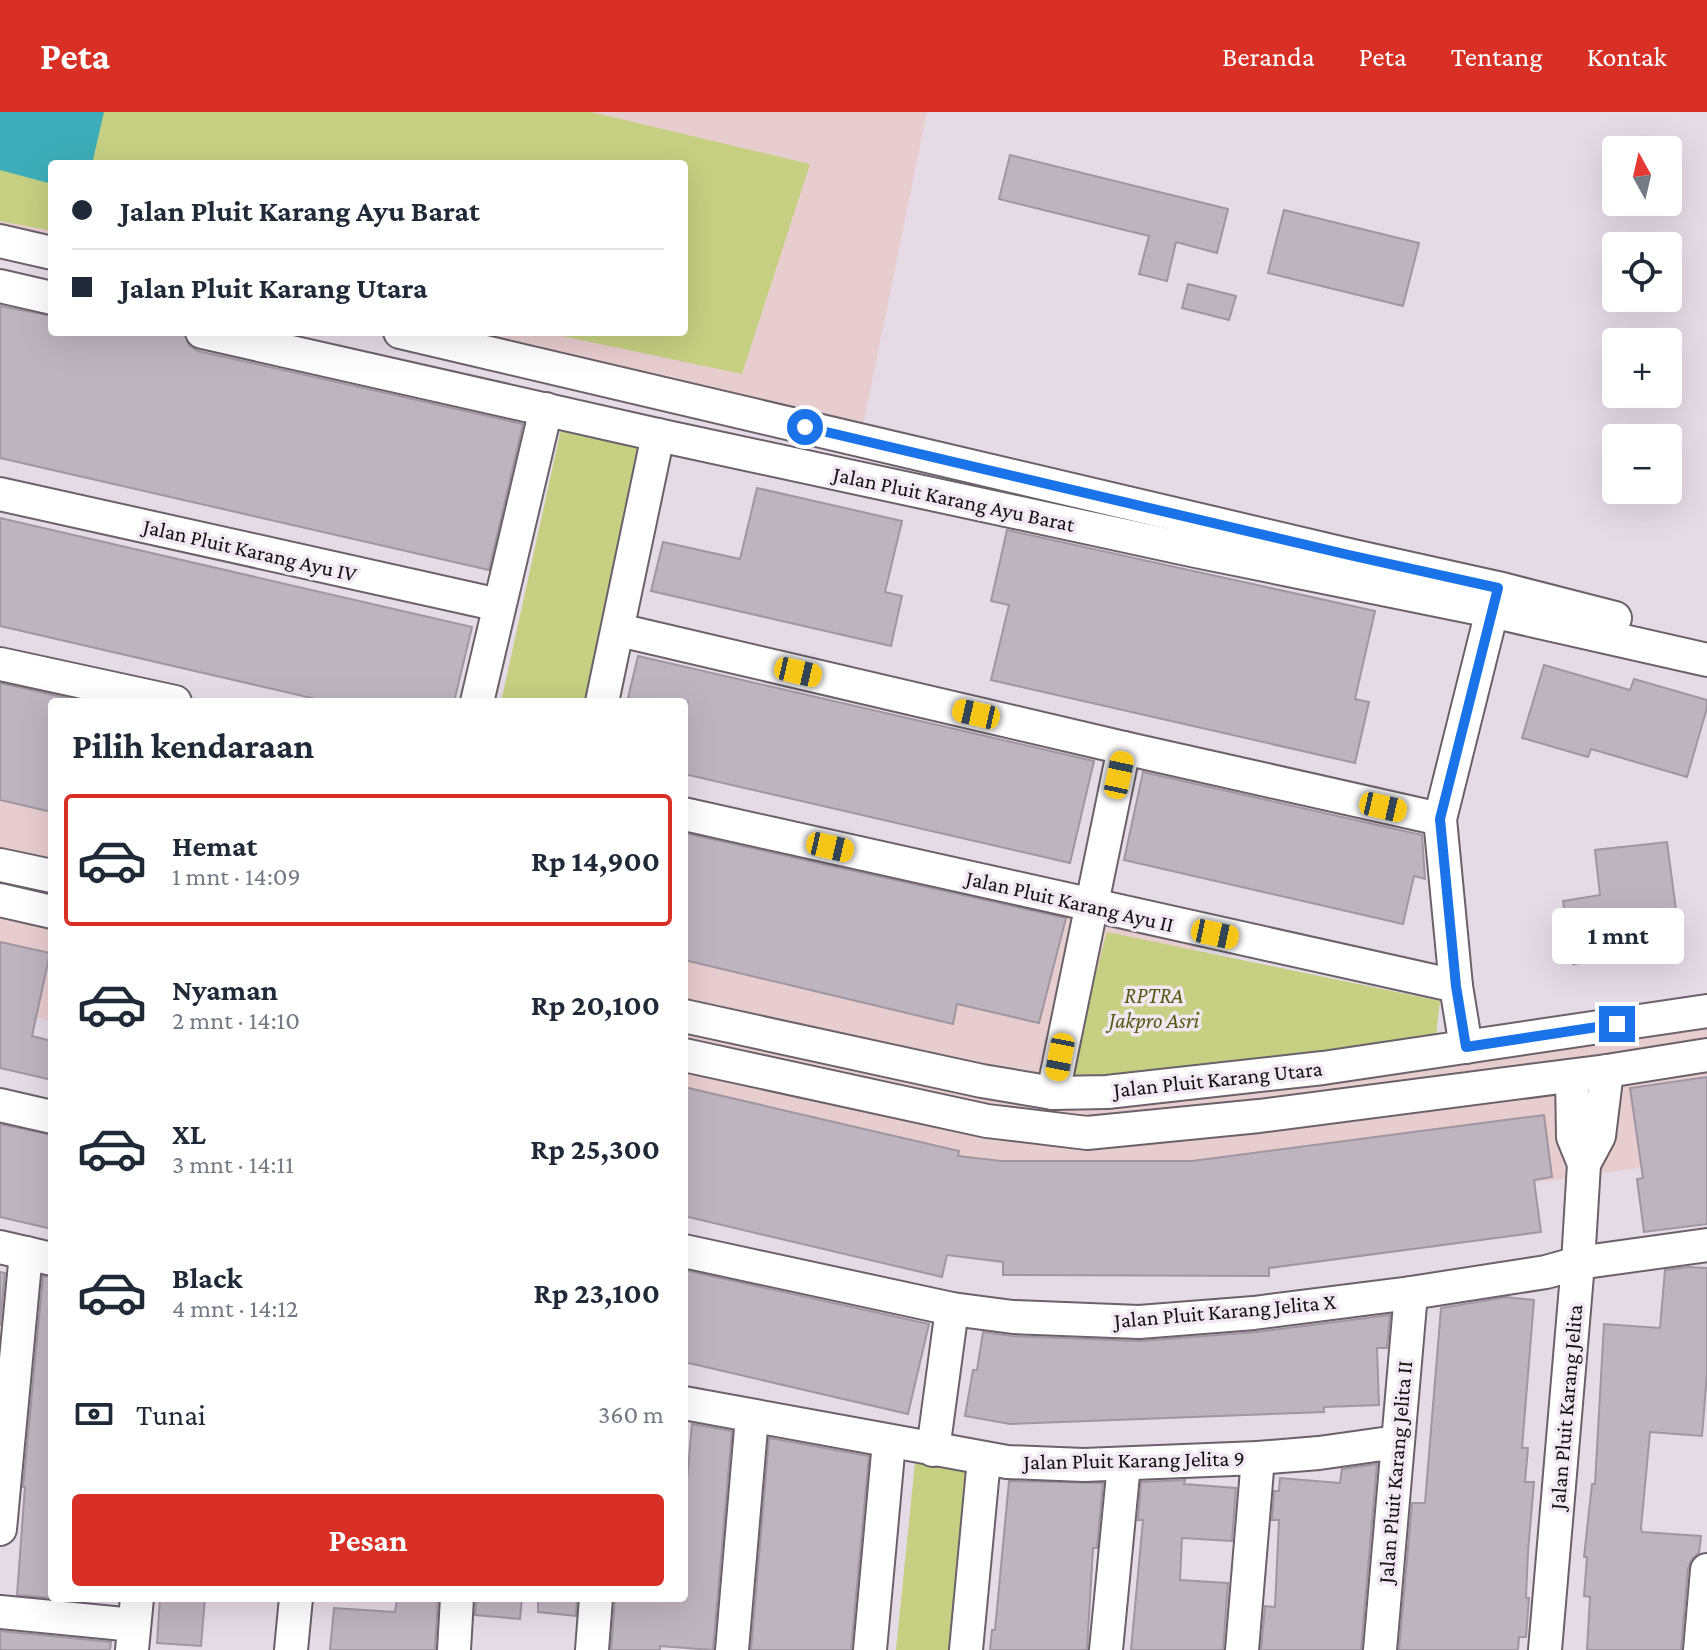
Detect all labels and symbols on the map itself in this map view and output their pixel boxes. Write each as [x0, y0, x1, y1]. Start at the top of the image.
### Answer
north arrow [1602, 136, 1682, 216]
route start [787, 409, 823, 445]
street label: Jalan Pluit Karang Ayu Barat [829, 461, 1078, 537]
street label: Jalan Pluit Karang Ayu IV [139, 513, 360, 587]
car [772, 655, 824, 689]
car [950, 697, 1002, 731]
car [1102, 749, 1136, 801]
car [1357, 790, 1409, 824]
car [804, 830, 856, 864]
street label: Jalan Pluit Karang Ayu II [962, 864, 1176, 937]
callout: 1 mnt [1551, 908, 1683, 964]
car [1189, 917, 1241, 951]
park label: RPTRA Jakpro Asri [1105, 983, 1199, 1033]
route end [1599, 1006, 1635, 1042]
car [1044, 1031, 1076, 1083]
street label: Jalan Pluit Karang Utara [1110, 1056, 1324, 1103]
street label: Jalan Pluit Karang Jelita X [1111, 1289, 1338, 1333]
street label: Jalan Pluit Karang Jelita [1544, 1303, 1587, 1513]
street label: Jalan Pluit Karang Jelita II [1373, 1360, 1417, 1586]
street label: Jalan Pluit Karang Jelita 9 [1021, 1446, 1245, 1474]

